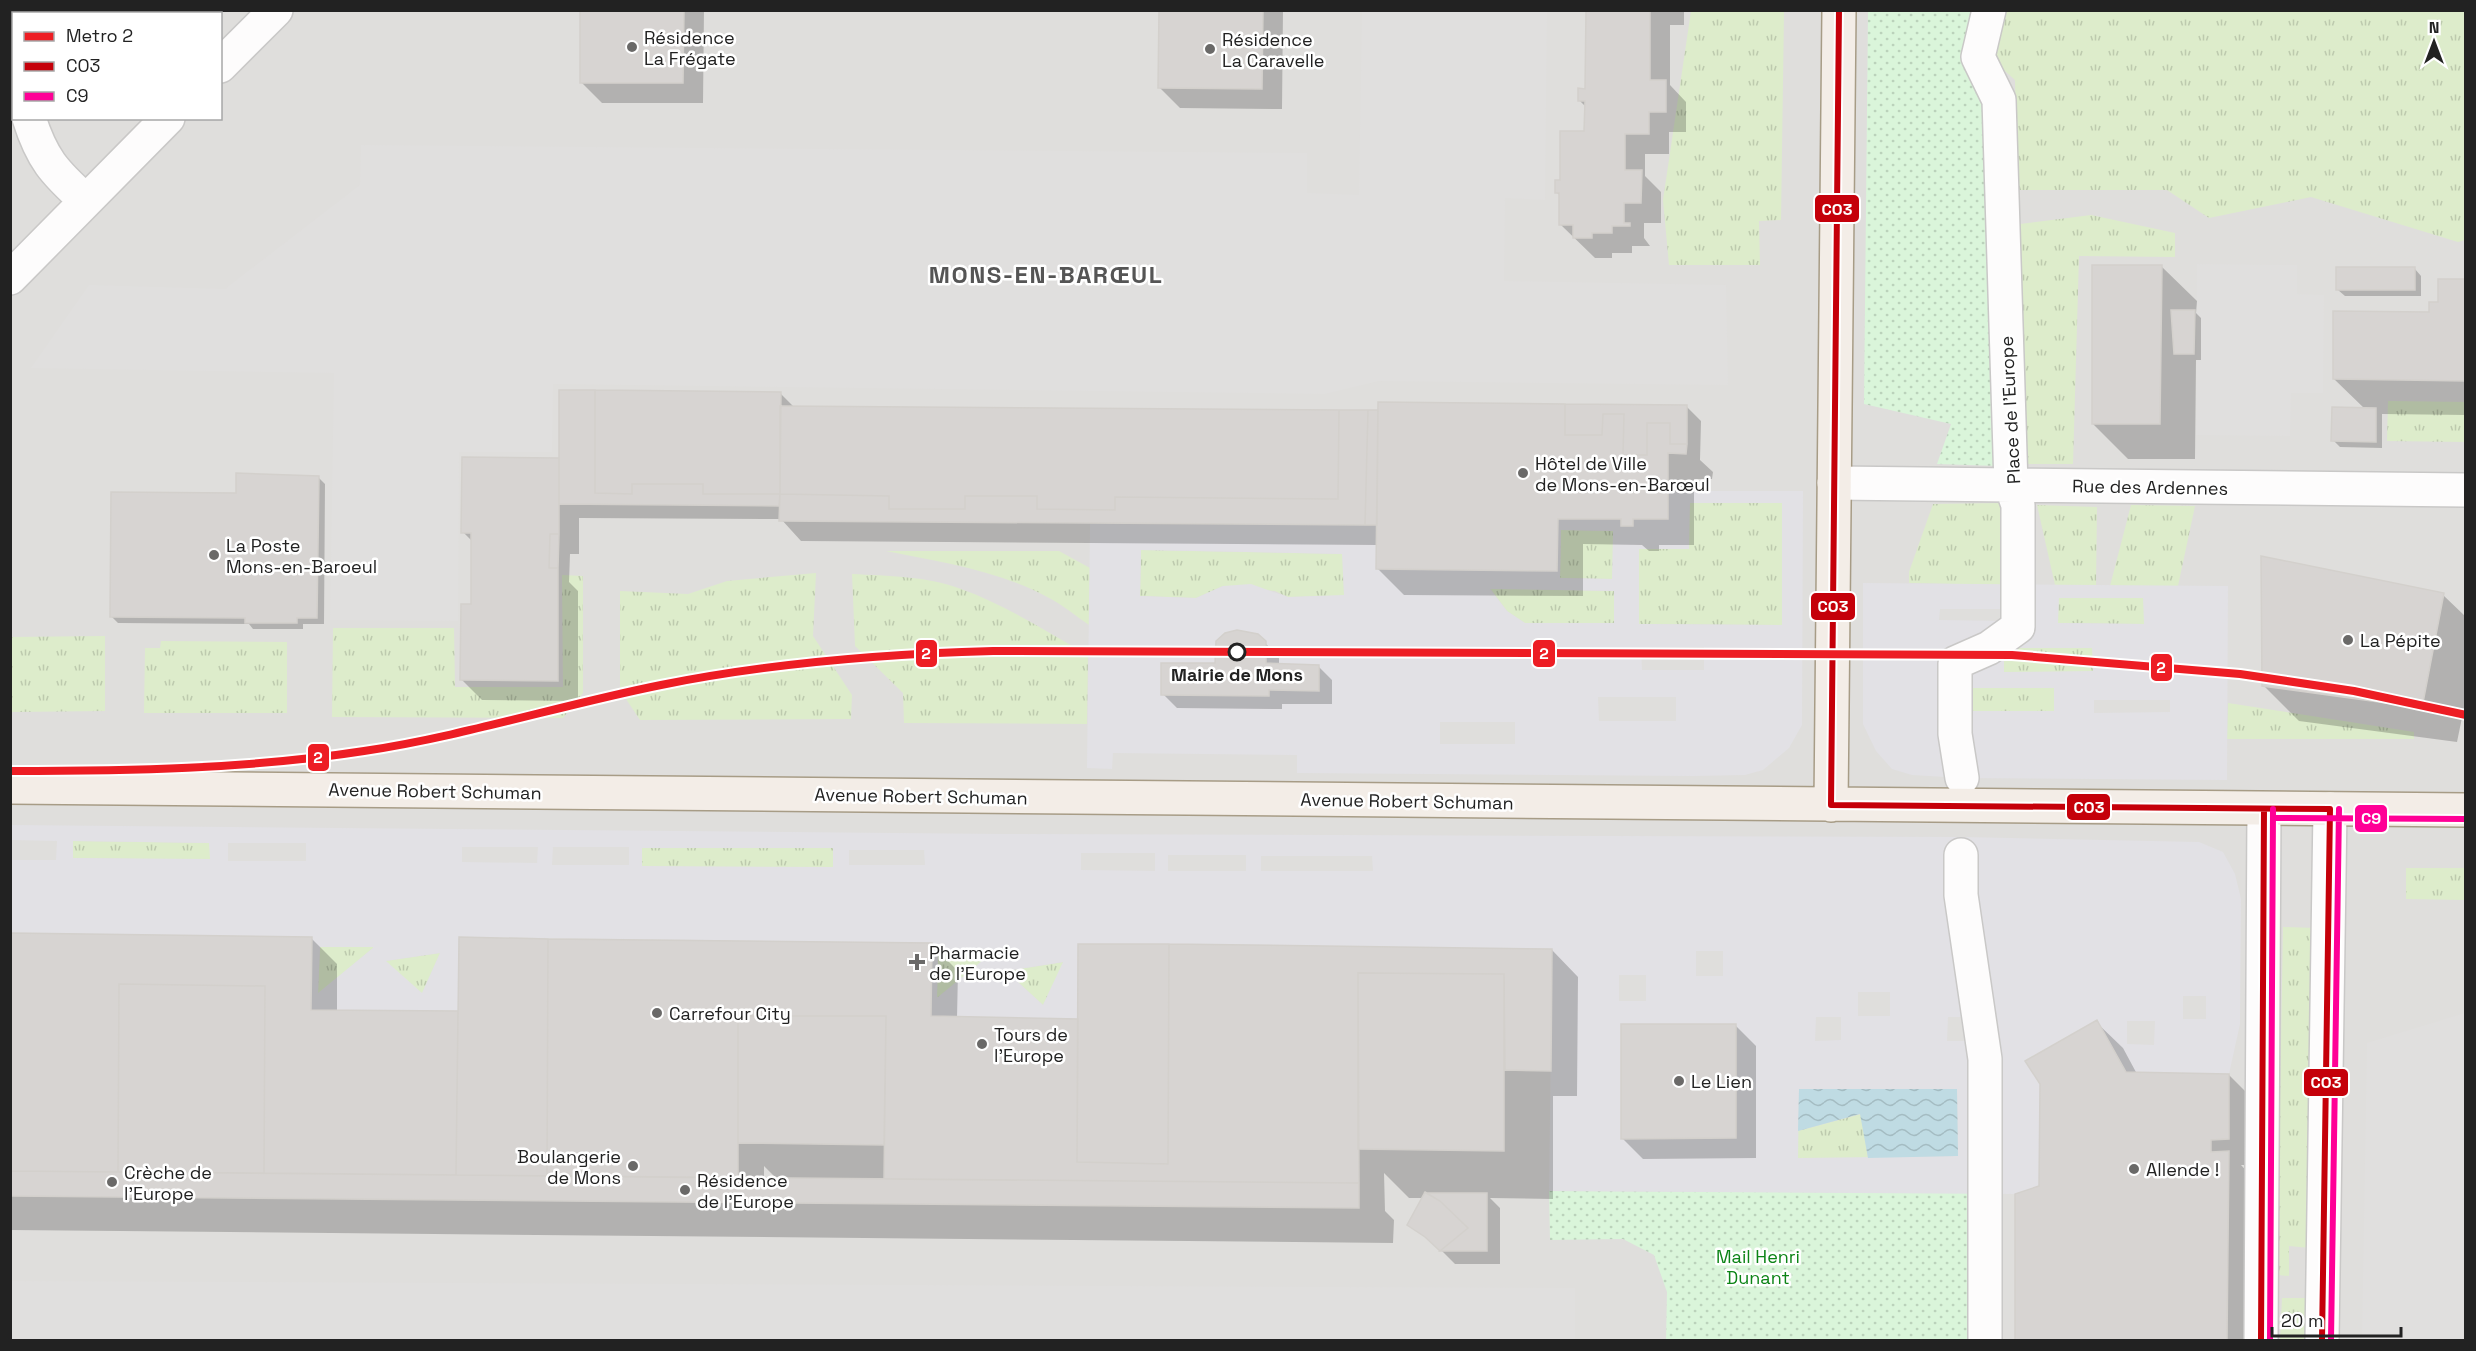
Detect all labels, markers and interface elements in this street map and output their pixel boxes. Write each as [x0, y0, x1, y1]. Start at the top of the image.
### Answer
legend [12, 12, 222, 120]
north arrow [2404, 12, 2464, 72]
text: N [2429, 17, 2439, 38]
text: Metro 2 [66, 24, 133, 47]
place label: Résidence La Frégate [644, 26, 736, 70]
place label: Résidence La Caravelle [1222, 28, 1325, 72]
marker: Résidence La Frégate [625, 40, 639, 54]
marker: Résidence La Caravelle [1203, 42, 1217, 56]
text: CO3 [66, 54, 100, 77]
text: C9 [66, 84, 89, 107]
line badge: CO3 [1814, 194, 1860, 223]
text: CO3 [1822, 199, 1853, 220]
district label: MONS-EN-BARŒUL [929, 259, 1163, 290]
street label: Place de l'Europe [1995, 335, 2025, 485]
place label: Hôtel de Ville de Mons-en-Barœul [1535, 452, 1710, 496]
marker: Hôtel de Ville de Mons-en-Barœul [1516, 466, 1530, 480]
street label: Rue des Ardennes [2072, 474, 2228, 500]
place label: La Poste Mons-en-Baroeul [226, 534, 377, 578]
marker: La Poste Mons-en-Baroeul [207, 548, 221, 562]
line badge: CO3 [1810, 592, 1856, 621]
text: CO3 [1818, 596, 1849, 617]
place label: La Pépite [2360, 629, 2441, 652]
marker: La Pépite [2341, 633, 2355, 647]
line badge: 2 [915, 639, 938, 668]
line badge: 2 [1532, 639, 1556, 668]
text: 2 [921, 643, 931, 664]
marker: Mairie de Mons [1228, 643, 1246, 661]
text: 2 [1539, 643, 1549, 664]
line badge: 2 [2150, 653, 2173, 682]
text: 2 [2156, 657, 2166, 678]
place label: Mairie de Mons [1171, 663, 1303, 686]
line badge: 2 [307, 743, 330, 772]
text: 2 [313, 747, 323, 768]
street label: Avenue Robert Schuman [328, 778, 542, 804]
street label: Avenue Robert Schuman [814, 783, 1028, 809]
street label: Avenue Robert Schuman [1300, 788, 1514, 814]
line badge: CO3 [2066, 793, 2111, 821]
text: CO3 [2074, 797, 2105, 818]
line badge: C9 [2354, 804, 2388, 833]
text: C9 [2361, 808, 2381, 829]
place label: Pharmacie de l'Europe [929, 941, 1026, 985]
marker: Pharmacie de l'Europe [910, 955, 924, 969]
place label: Carrefour City [669, 1002, 791, 1025]
marker: Carrefour City [650, 1006, 664, 1020]
place label: Tours de l'Europe [994, 1023, 1068, 1067]
marker: Tours de l'Europe [975, 1037, 989, 1051]
line badge: CO3 [2303, 1068, 2349, 1097]
place label: Le Lien [1691, 1070, 1752, 1093]
text: CO3 [2311, 1072, 2342, 1093]
marker: Le Lien [1672, 1074, 1686, 1088]
place label: Boulangerie de Mons [517, 1145, 621, 1189]
place label: Allende ! [2146, 1158, 2219, 1181]
marker: Boulangerie de Mons [626, 1159, 640, 1173]
place label: Crèche de l'Europe [124, 1161, 212, 1205]
marker: Allende ! [2127, 1162, 2141, 1176]
place label: Résidence de l'Europe [697, 1169, 794, 1213]
marker: Crèche de l'Europe [105, 1175, 119, 1189]
marker: Résidence de l'Europe [678, 1183, 692, 1197]
park label: Mail Henri Dunant [1716, 1245, 1800, 1289]
scale bar [2272, 1300, 2401, 1338]
text: 20 m [2281, 1309, 2324, 1332]

